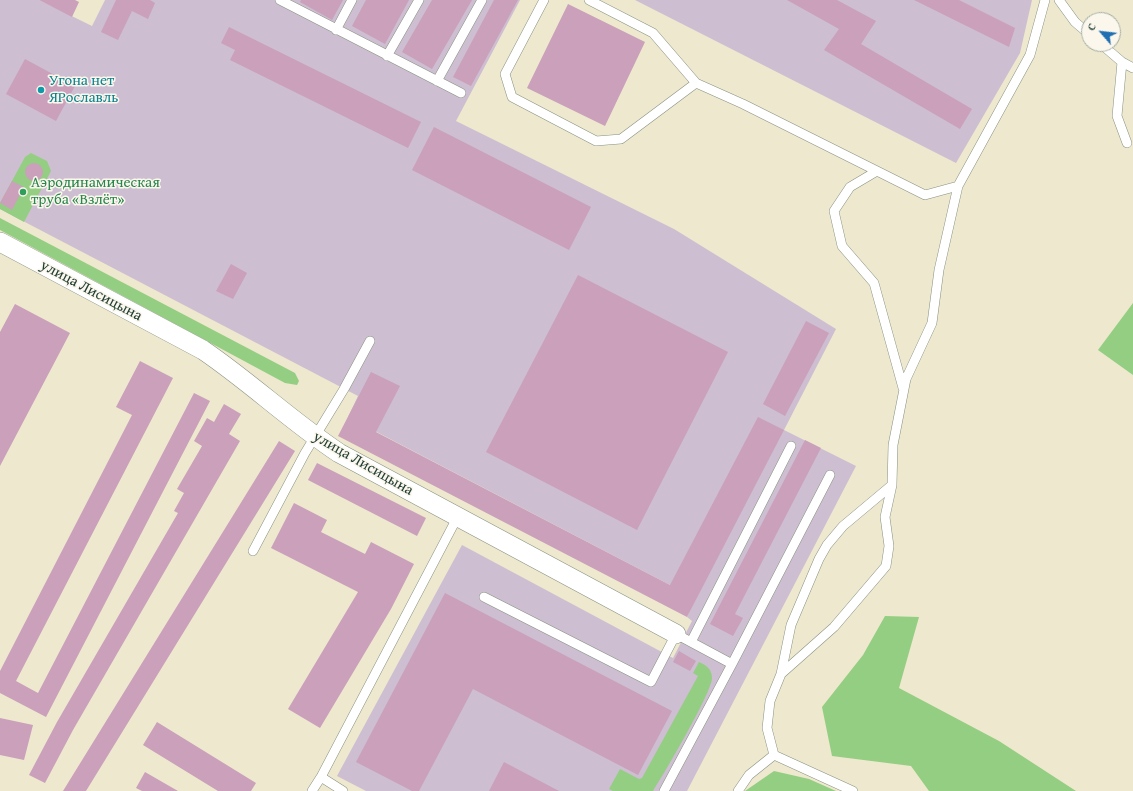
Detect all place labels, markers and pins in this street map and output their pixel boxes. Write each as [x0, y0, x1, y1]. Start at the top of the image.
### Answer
place label: Угона нет ЯРославль [49, 72, 118, 107]
marker: Угона нет ЯРославль [36, 85, 46, 95]
place label: Аэродинамическая труба «Взлёт» [31, 174, 160, 209]
marker: Аэродинамическая труба «Взлёт» [18, 187, 28, 197]

